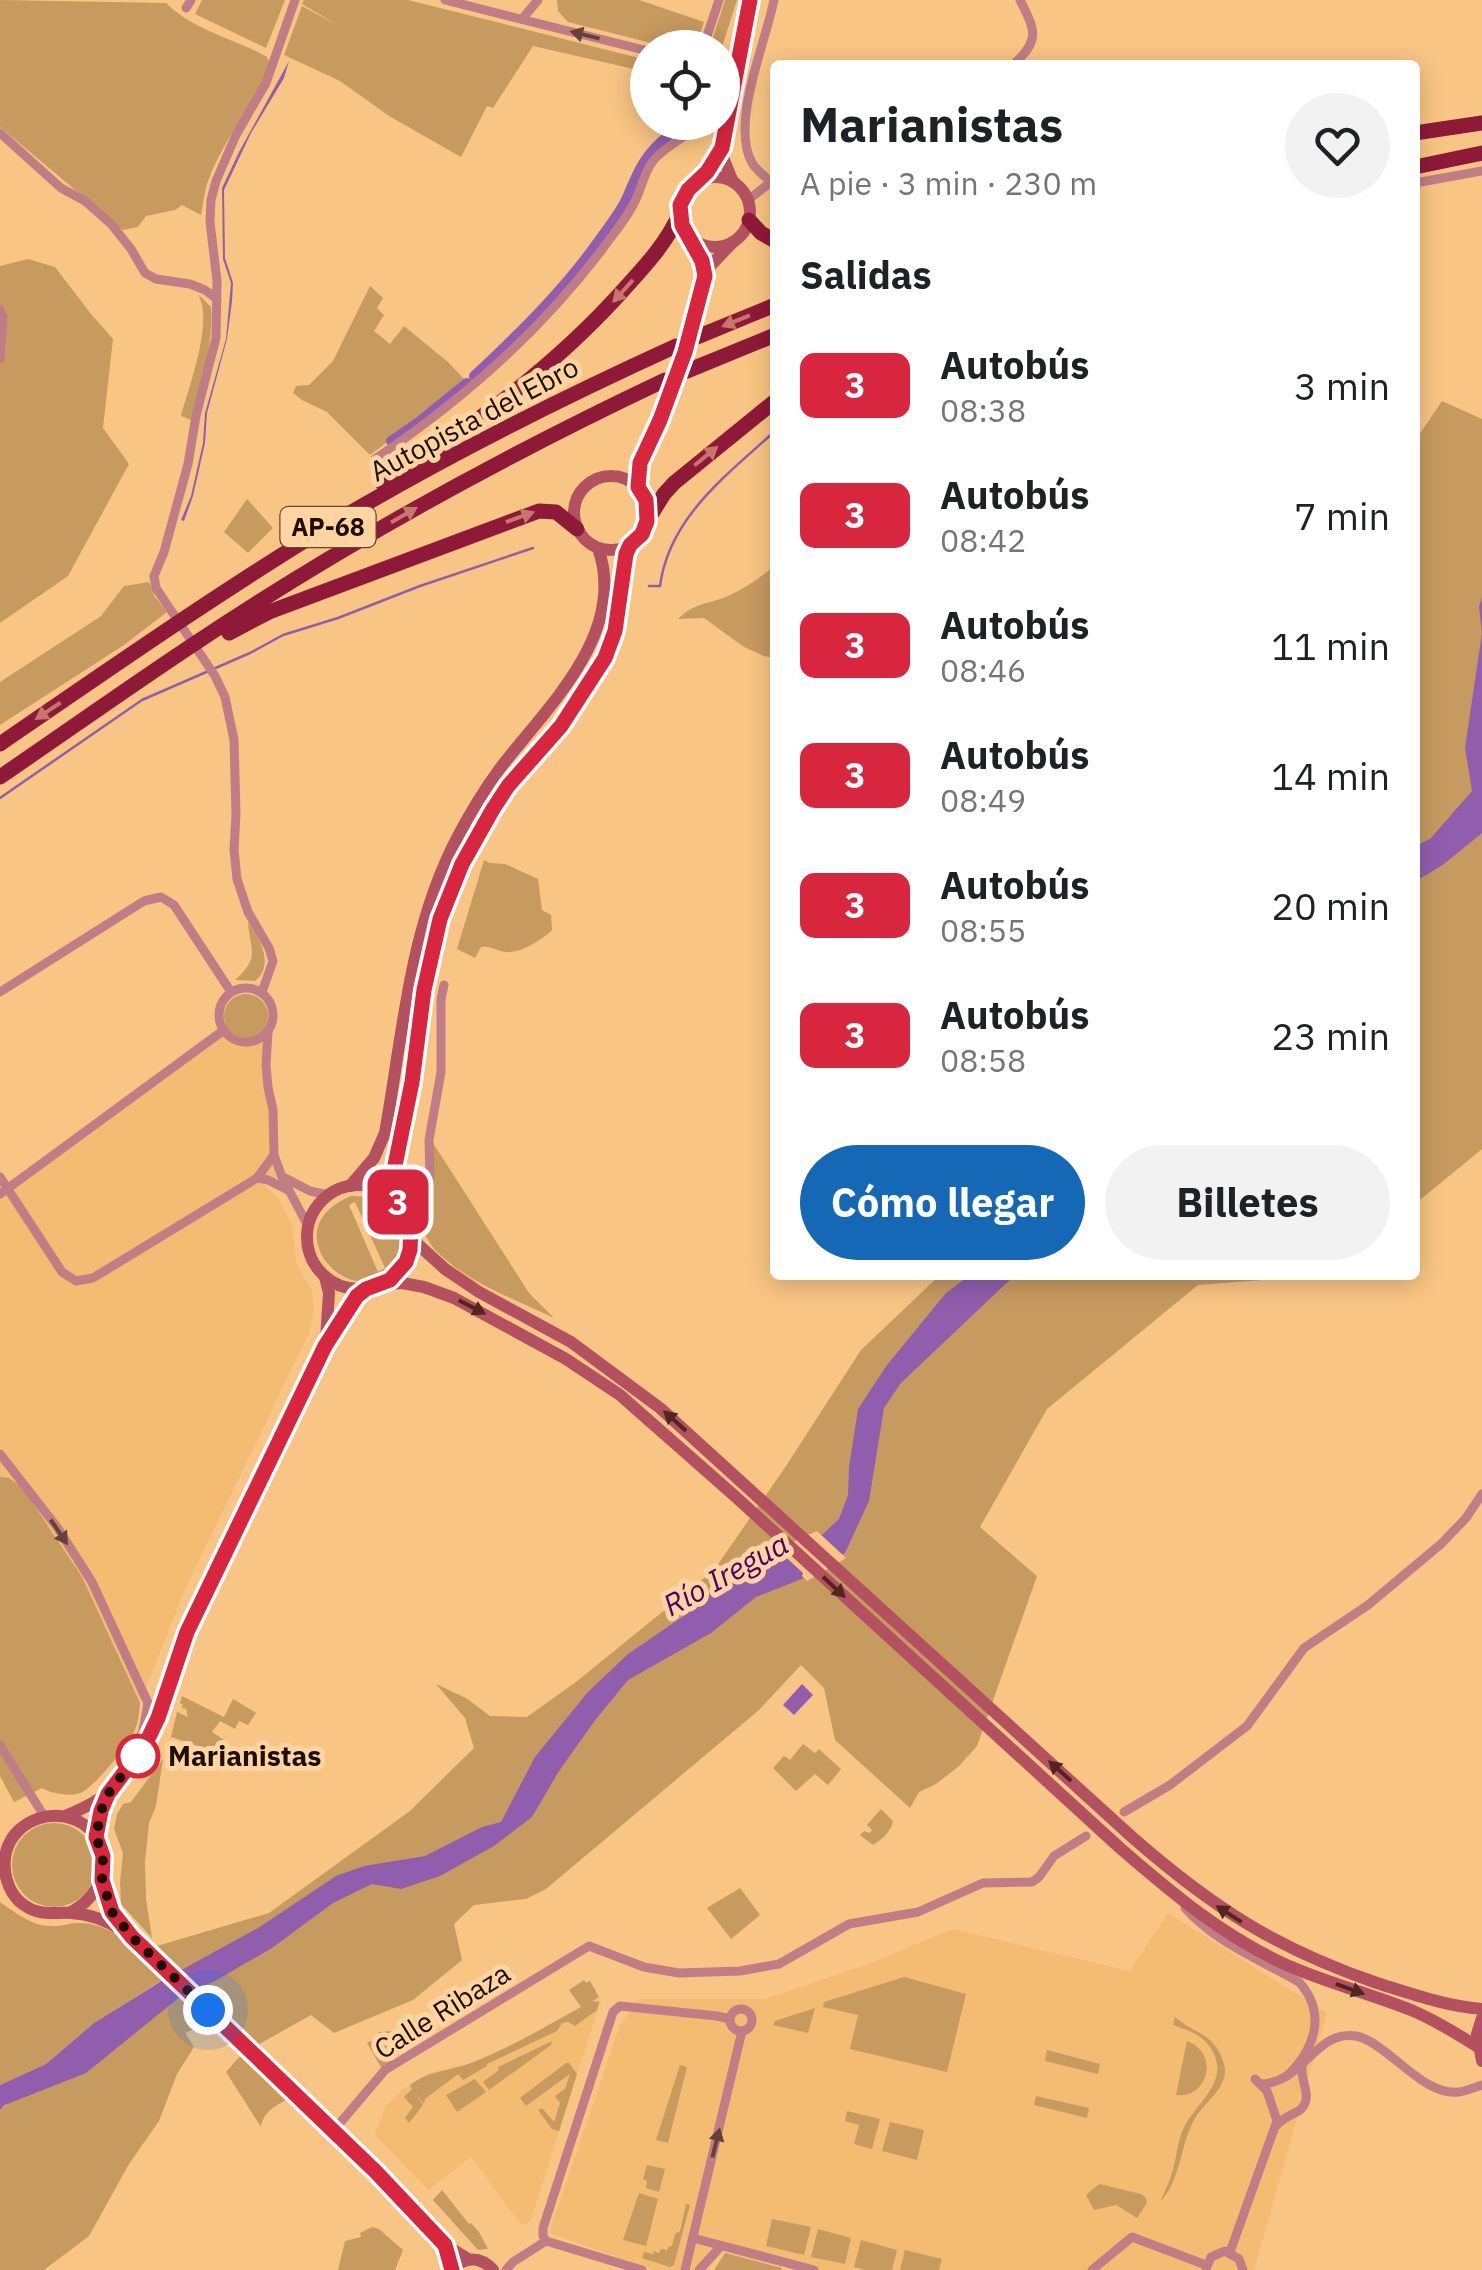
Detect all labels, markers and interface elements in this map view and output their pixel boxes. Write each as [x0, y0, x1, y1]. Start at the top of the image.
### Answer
one-way arrow [569, 26, 600, 42]
map controls [630, 30, 740, 140]
button: locate [630, 30, 740, 140]
text: Marianistas [800, 93, 1063, 155]
button: heart [1285, 93, 1390, 198]
text: A pie · 3 min · 230 m [800, 162, 1097, 204]
text: Salidas [800, 250, 932, 299]
one-way arrow [612, 278, 634, 303]
one-way arrow [721, 314, 751, 330]
text: Autobús [940, 340, 1089, 389]
street label: Autopista del Ebro [363, 348, 585, 489]
text: 3 min [1294, 361, 1390, 410]
text: 3 [844, 362, 866, 408]
text: 08:38 [940, 389, 1026, 431]
one-way arrow [694, 446, 719, 468]
text: Autobús [940, 470, 1089, 519]
text: 7 min [1294, 491, 1390, 540]
text: 3 [844, 492, 866, 538]
one-way arrow [390, 506, 419, 523]
road number: AP-68 [280, 507, 376, 547]
one-way arrow [506, 509, 536, 524]
text: 08:42 [940, 519, 1026, 561]
text: Autobús [940, 600, 1089, 649]
text: 11 min [1271, 621, 1390, 670]
text: 3 [844, 622, 866, 668]
text: 08:46 [940, 649, 1026, 691]
one-way arrow [34, 701, 61, 720]
text: Autobús [940, 730, 1089, 779]
text: 14 min [1271, 751, 1390, 800]
text: 3 [844, 752, 866, 798]
text: 08:49 [940, 779, 1026, 821]
text: Autobús [940, 860, 1089, 909]
text: 20 min [1271, 881, 1390, 930]
text: 3 [844, 882, 866, 928]
text: 08:55 [940, 909, 1026, 951]
text: Autobús [940, 990, 1089, 1039]
text: 23 min [1271, 1011, 1390, 1060]
text: 3 [844, 1012, 866, 1058]
text: 08:58 [940, 1039, 1026, 1081]
button: Cómo llegar [800, 1145, 1085, 1260]
button: Billetes [1105, 1145, 1390, 1260]
line badge: 3 [366, 1170, 430, 1234]
text: 3 [387, 1179, 409, 1225]
one-way arrow [458, 1298, 487, 1315]
one-way arrow [663, 1410, 688, 1432]
one-way arrow [50, 1518, 68, 1545]
water label: Río Iregua [656, 1523, 795, 1624]
one-way arrow [822, 1576, 846, 1599]
marker: Marianistas [117, 1735, 159, 1777]
place label: Marianistas [168, 1737, 321, 1774]
one-way arrow [1048, 1760, 1072, 1783]
one-way arrow [1216, 1905, 1243, 1923]
street label: Calle Ribaza [367, 1954, 517, 2067]
one-way arrow [1336, 1982, 1366, 1997]
your location [183, 1985, 233, 2035]
one-way arrow [709, 2127, 724, 2158]

